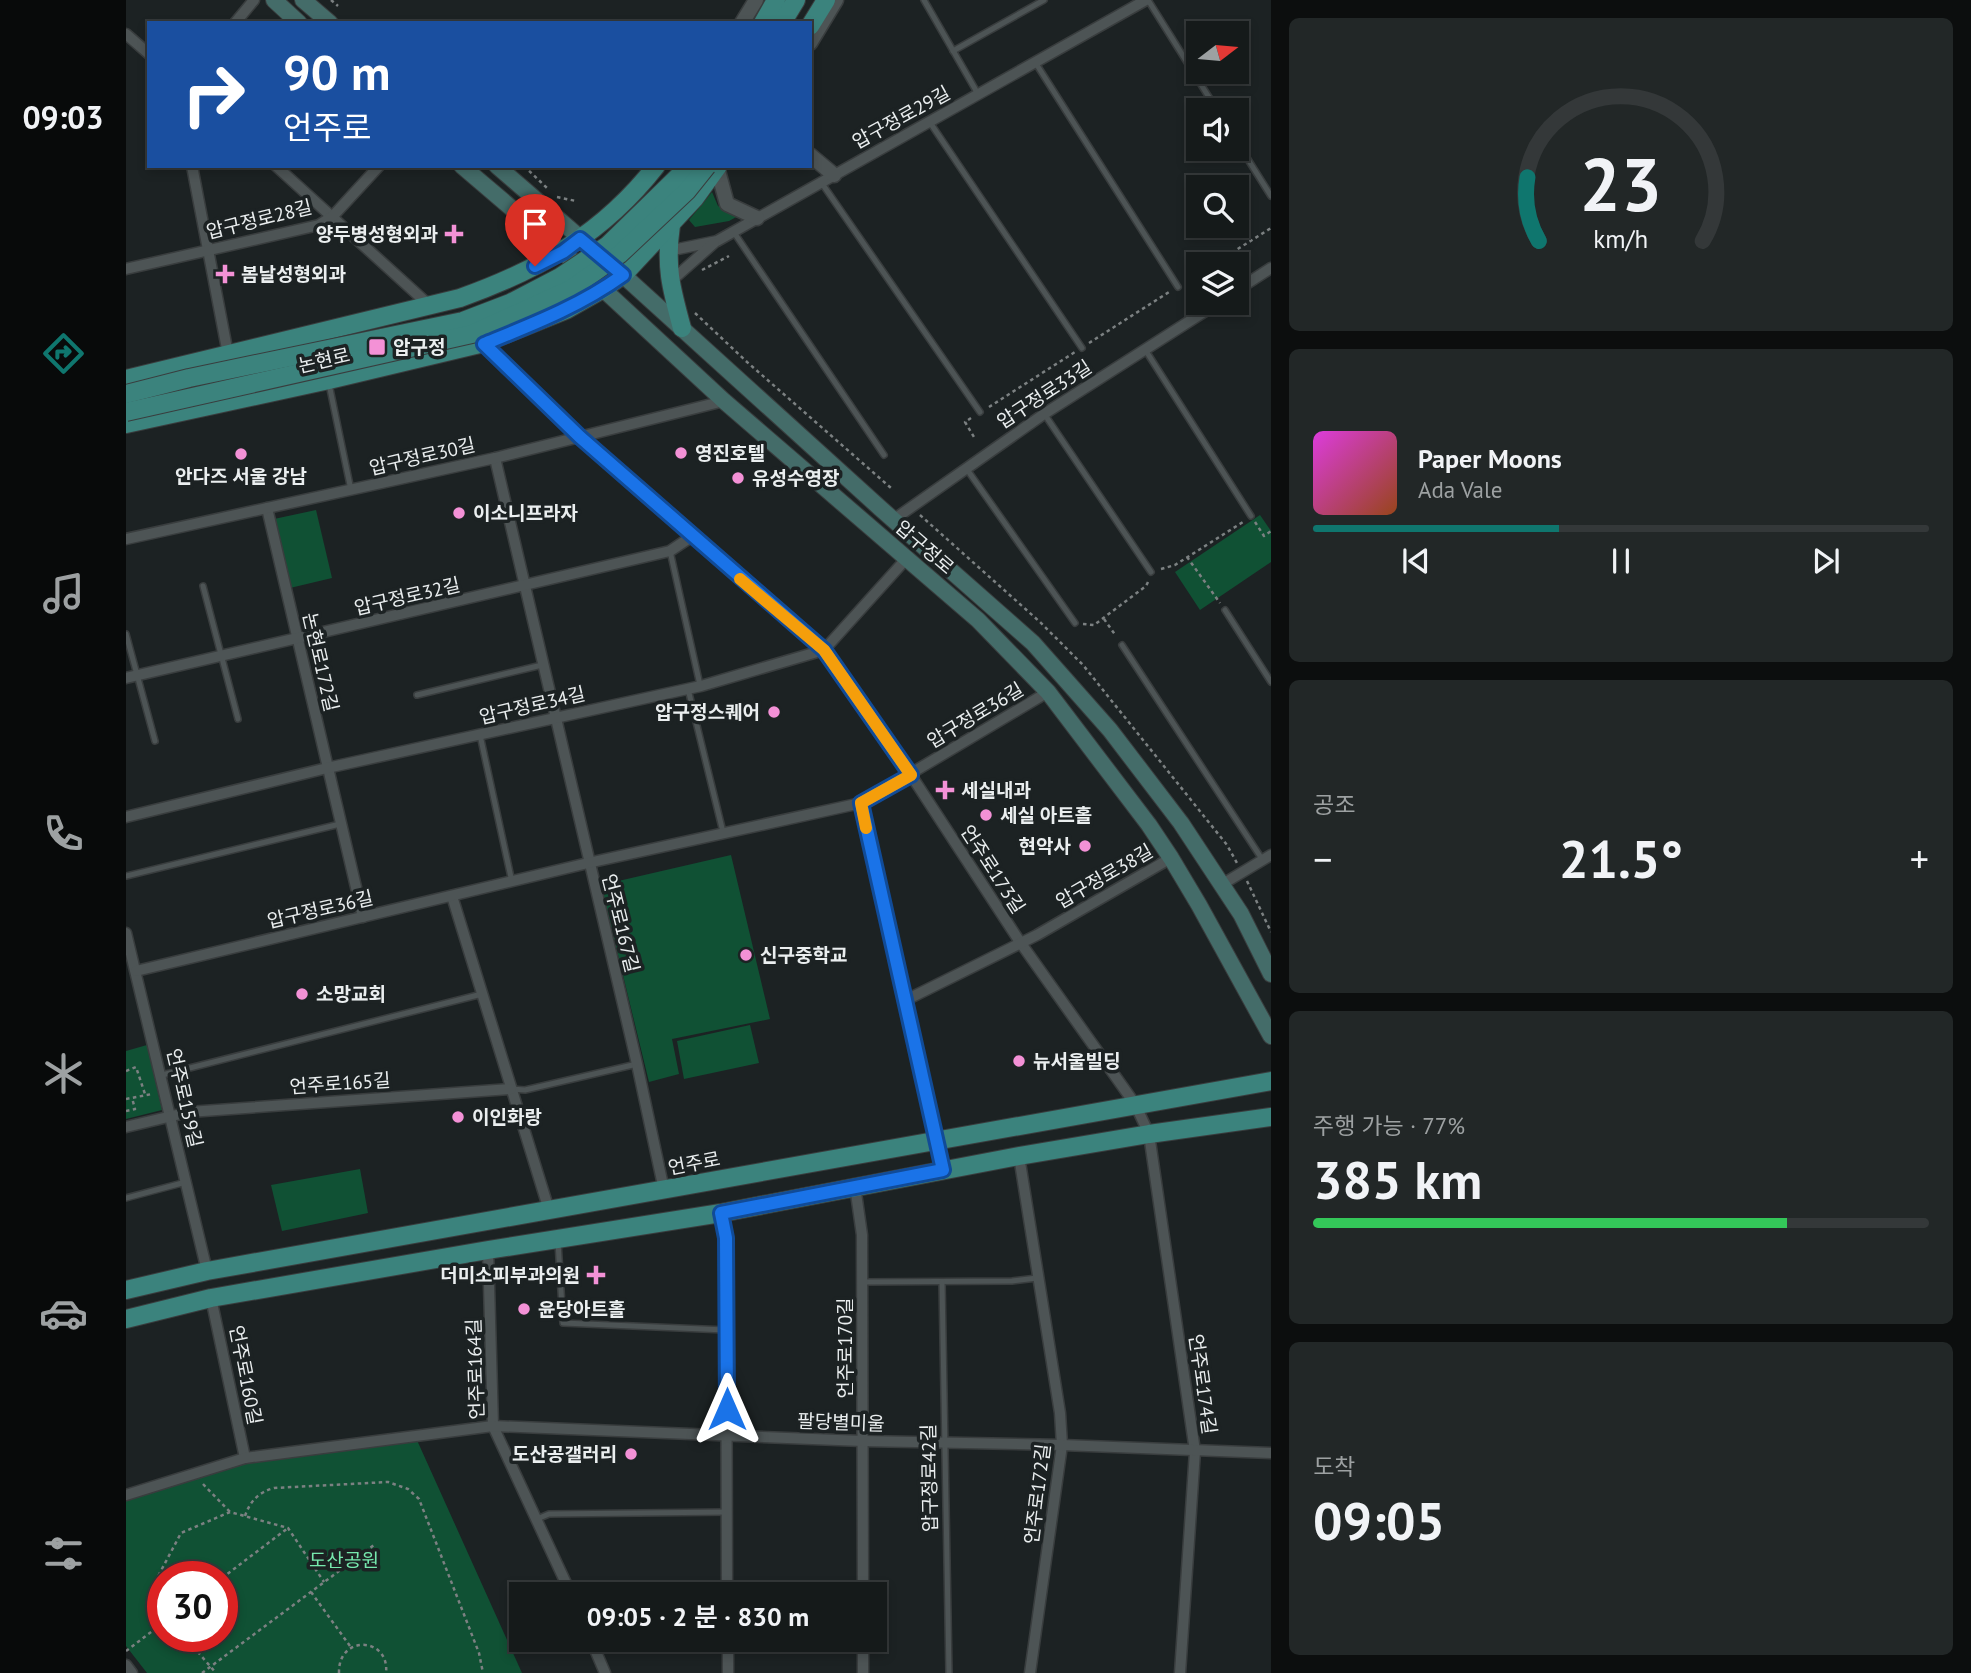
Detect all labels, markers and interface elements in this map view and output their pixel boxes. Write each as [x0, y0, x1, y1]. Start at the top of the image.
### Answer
north arrow [1186, 21, 1250, 84]
map controls [1186, 21, 1249, 315]
text: 90 m [283, 40, 390, 104]
icon: right [168, 49, 259, 140]
street label: 압구정로29길 [848, 80, 954, 154]
text: 09:03 [22, 96, 104, 138]
button: sound [1186, 98, 1249, 161]
text: 언주로 [283, 106, 371, 148]
text: 23 [1580, 137, 1662, 231]
button: search [1186, 175, 1249, 238]
street label: 압구정로28길 [204, 194, 314, 244]
pin [505, 194, 565, 266]
icon: arrive [516, 205, 554, 243]
place label: 양두병성형외과 [316, 222, 439, 246]
text: km/h [1594, 222, 1648, 254]
marker: 양두병성형외과 [444, 224, 464, 244]
button: layers [1186, 252, 1249, 315]
place label: 봄날성형외과 [241, 262, 346, 286]
marker: 봄날성형외과 [215, 264, 235, 284]
icon: directions [39, 329, 88, 378]
place label: 압구정 [393, 335, 445, 359]
marker: 압구정 [367, 337, 387, 357]
street label: 논현로 [296, 342, 352, 378]
street label: 압구정로33길 [992, 354, 1096, 434]
street label: 압구정로30길 [367, 432, 477, 480]
place label: 영진호텔 [695, 441, 765, 465]
text: Paper Moons [1418, 442, 1562, 475]
marker: 영진호텔 [673, 445, 689, 461]
marker: 안다즈 서울 강남 [233, 446, 249, 462]
place label: 안다즈 서울 강남 [175, 464, 307, 488]
place label: 유성수영장 [752, 466, 839, 490]
marker: 유성수영장 [730, 470, 746, 486]
text: Ada Vale [1418, 475, 1502, 504]
place label: 이소니프라자 [473, 501, 578, 525]
marker: 이소니프라자 [451, 505, 467, 521]
street label: 압구정로 [891, 515, 959, 579]
icon: previous [1397, 542, 1435, 580]
icon: pause [1602, 542, 1640, 580]
icon: next [1807, 542, 1845, 580]
icon: music [39, 569, 88, 618]
street label: 압구정로32길 [352, 572, 462, 620]
street label: 논현로172길 [298, 610, 344, 714]
street label: 압구정로36길 [922, 677, 1028, 753]
street label: 압구정로34길 [477, 681, 587, 729]
place label: 압구정스퀘어 [655, 700, 760, 724]
marker: 압구정스퀘어 [766, 704, 782, 720]
place label: 세실내과 [961, 778, 1031, 802]
marker: 세실내과 [935, 780, 955, 800]
text: 공조 [1313, 790, 1355, 819]
place label: 세실 아트홀 [1000, 803, 1092, 827]
marker: 세실 아트홀 [978, 807, 994, 823]
icon: phone [39, 809, 88, 858]
street label: 언주로173길 [955, 820, 1031, 918]
text: 21.5° [1559, 825, 1683, 892]
place label: 현악사 [1019, 834, 1072, 858]
text: − [1313, 834, 1332, 883]
text: + [1910, 834, 1929, 883]
marker: 현악사 [1077, 838, 1093, 854]
street label: 압구정로38길 [1051, 839, 1157, 913]
street label: 언주로167길 [597, 871, 645, 975]
street label: 압구정로36길 [265, 885, 375, 933]
place label: 신구중학교 [760, 943, 847, 967]
marker: 신구중학교 [738, 947, 754, 963]
place label: 소망교회 [316, 982, 386, 1006]
marker: 소망교회 [294, 986, 310, 1002]
street label: 언주로159길 [162, 1046, 208, 1150]
icon: climate [39, 1049, 88, 1098]
place label: 뉴서울빌딩 [1033, 1049, 1120, 1073]
marker: 뉴서울빌딩 [1011, 1053, 1027, 1069]
street label: 언주로165길 [289, 1068, 391, 1098]
place label: 이인화랑 [472, 1105, 542, 1129]
marker: 이인화랑 [450, 1109, 466, 1125]
text: 주행 가능 · 77% [1313, 1111, 1465, 1140]
street label: 언주로 [666, 1146, 722, 1180]
text: 385 km [1313, 1146, 1482, 1213]
place label: 더미소피부과의원 [440, 1263, 580, 1287]
marker: 더미소피부과의원 [586, 1265, 606, 1285]
icon: car [39, 1289, 88, 1338]
place label: 윤당아트홀 [538, 1297, 625, 1321]
street label: 언주로170길 [833, 1298, 857, 1399]
marker: 윤당아트홀 [516, 1301, 532, 1317]
street label: 언주로164길 [461, 1318, 489, 1420]
street label: 언주로160길 [225, 1323, 267, 1427]
street label: 언주로174길 [1184, 1332, 1222, 1436]
position arrow [690, 1372, 764, 1446]
street label: 팔당별미울 [797, 1408, 885, 1436]
street label: 압구정로42길 [916, 1424, 942, 1532]
place label: 도산공갤러리 [512, 1442, 617, 1466]
street label: 언주로172길 [1019, 1442, 1055, 1546]
marker: 도산공갤러리 [623, 1446, 639, 1462]
text: 도착 [1313, 1452, 1355, 1481]
text: 09:05 [1313, 1487, 1445, 1554]
icon: filters [39, 1529, 88, 1578]
park label: 도산공원 [309, 1548, 379, 1572]
speed limit sign: 30 [147, 1561, 238, 1652]
text: 09:05 · 2 분 · 830 m [587, 1600, 809, 1633]

